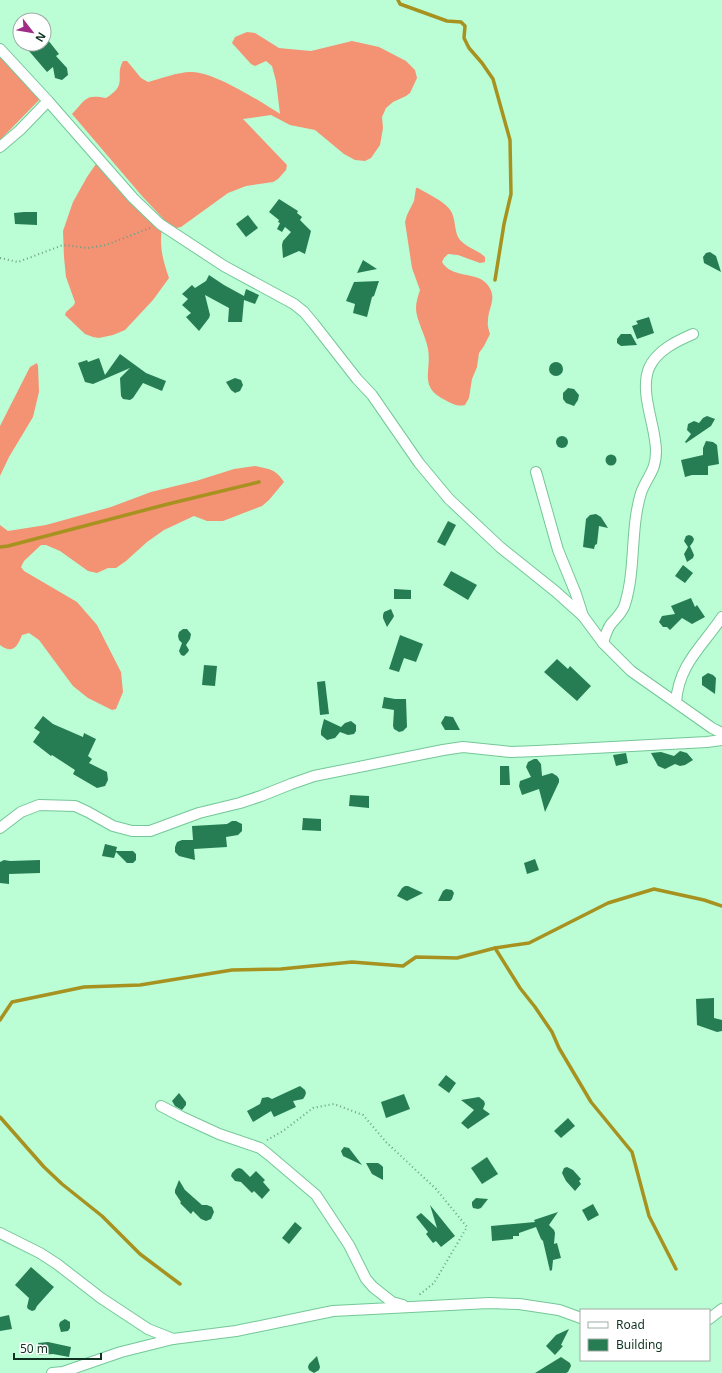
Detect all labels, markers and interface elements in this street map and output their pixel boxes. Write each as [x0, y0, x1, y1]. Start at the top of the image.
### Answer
north arrow [12, 12, 52, 52]
text: N [32, 30, 50, 45]
legend [580, 1309, 710, 1361]
text: Road [616, 1316, 645, 1333]
scale bar [14, 1335, 101, 1361]
text: Building [616, 1336, 663, 1353]
text: 50 m [20, 1340, 48, 1357]

